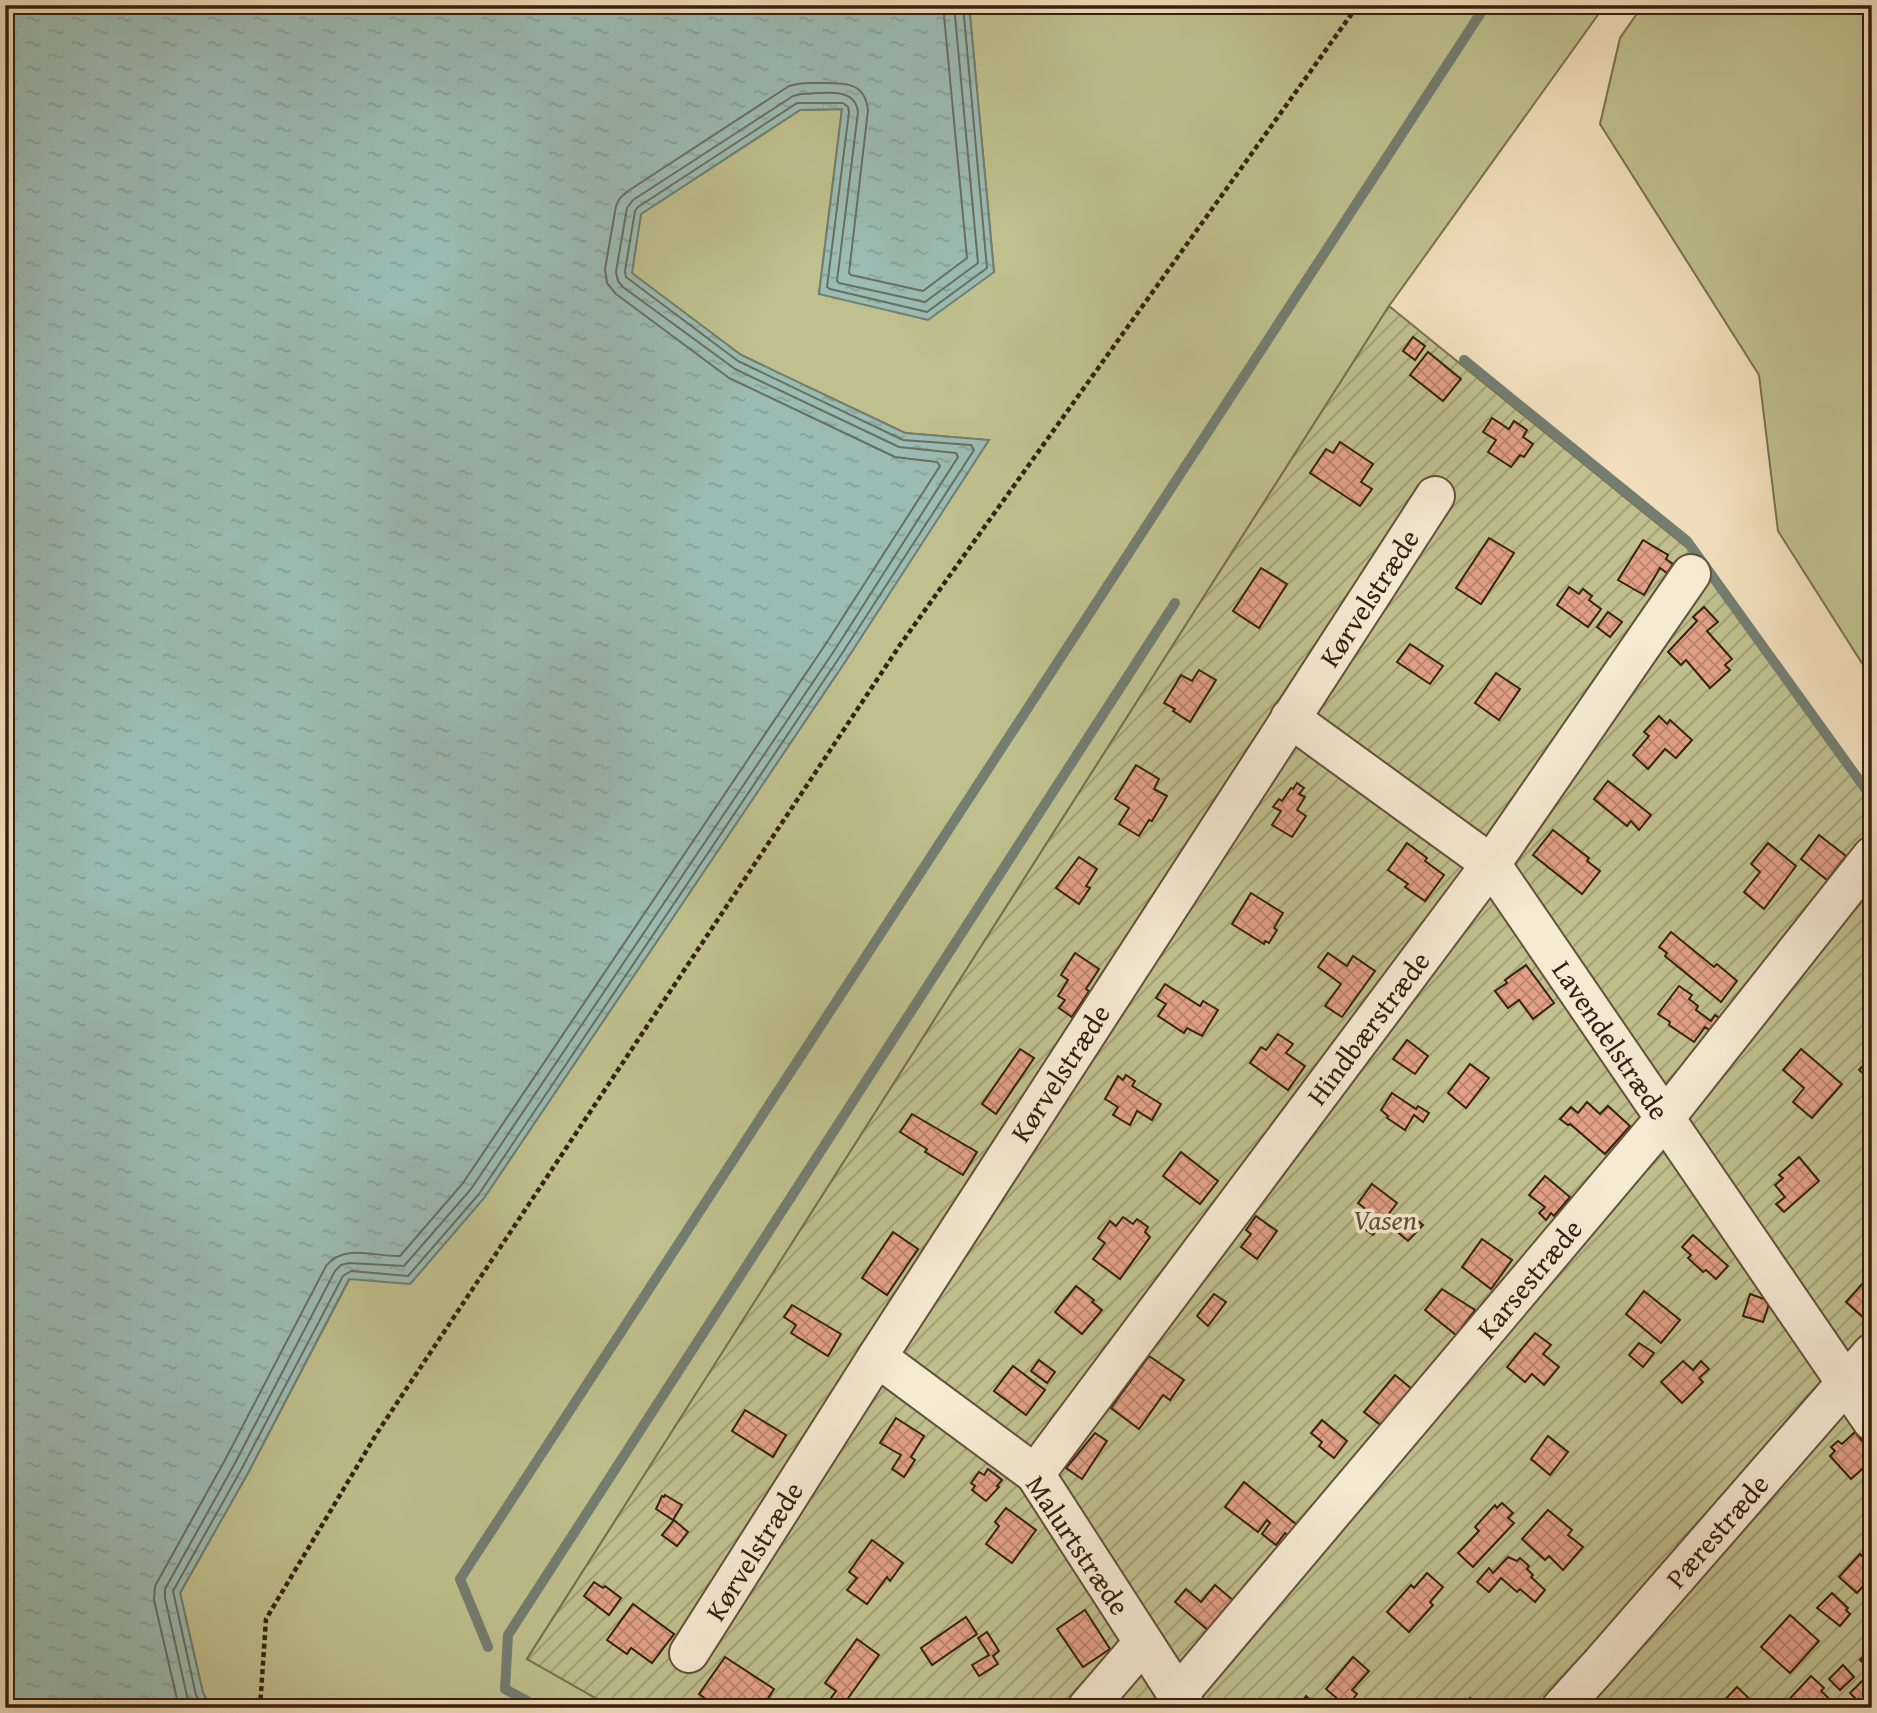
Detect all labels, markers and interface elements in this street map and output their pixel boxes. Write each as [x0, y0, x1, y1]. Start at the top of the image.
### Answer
street label: Kørvelstræde [1309, 521, 1429, 675]
street label: Hindbærstræde [1296, 942, 1439, 1113]
street label: Lavendelstræde [1543, 952, 1680, 1128]
street label: Kørvelstræde [1000, 996, 1120, 1150]
park label: Vasen [1353, 1199, 1417, 1240]
street label: Karsestræde [1466, 1210, 1591, 1348]
street label: Pærestræde [1655, 1465, 1778, 1597]
street label: Malurtstræde [1016, 1467, 1140, 1623]
street label: Kørvelstræde [695, 1473, 813, 1628]

